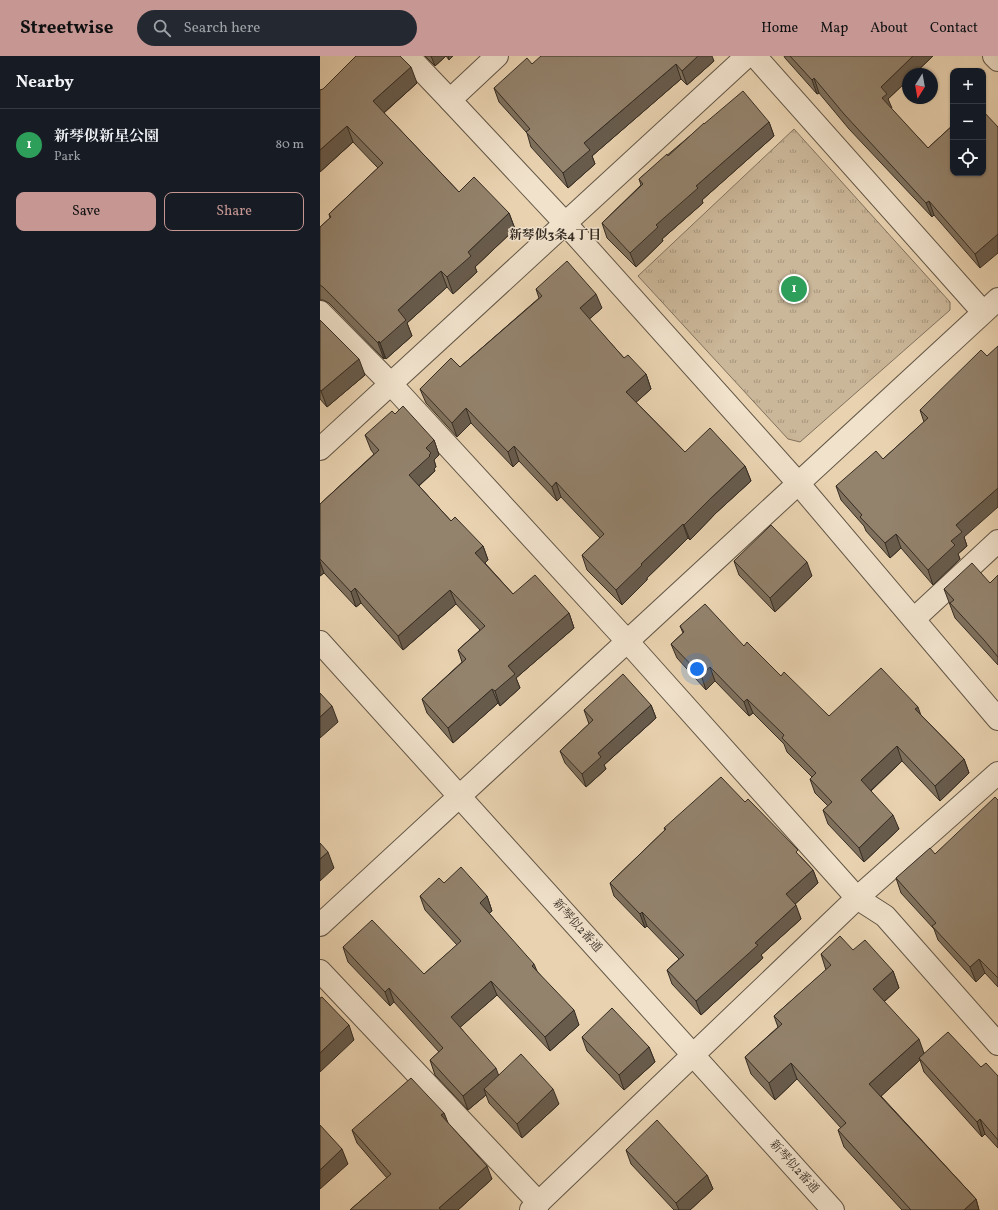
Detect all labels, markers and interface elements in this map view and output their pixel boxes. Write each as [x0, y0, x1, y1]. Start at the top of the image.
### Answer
search box [137, 10, 417, 46]
text: Streetwise [20, 15, 113, 41]
icon: search [151, 17, 173, 39]
text: Search here [183, 18, 260, 39]
text: Home [761, 19, 798, 38]
text: Map [820, 19, 848, 38]
text: About [870, 19, 908, 38]
text: Contact [930, 19, 978, 38]
north arrow [902, 68, 938, 104]
map controls [950, 68, 986, 176]
button: + [950, 68, 986, 104]
text: Nearby [16, 71, 74, 94]
button: − [950, 104, 986, 140]
text: 新琴似新星公園 [54, 127, 159, 148]
text: 1 [26, 136, 32, 154]
text: 80 m [275, 136, 304, 154]
button: locate [950, 140, 986, 176]
text: Park [54, 148, 81, 166]
button: Save [16, 192, 156, 231]
button: Share [164, 192, 304, 231]
district label: 新琴似3条4丁目 [509, 227, 601, 245]
pin: 1 [781, 274, 807, 304]
your location [687, 659, 707, 679]
street label: 新琴似2番通 [549, 896, 605, 956]
street label: 新琴似2番通 [766, 1137, 822, 1197]

